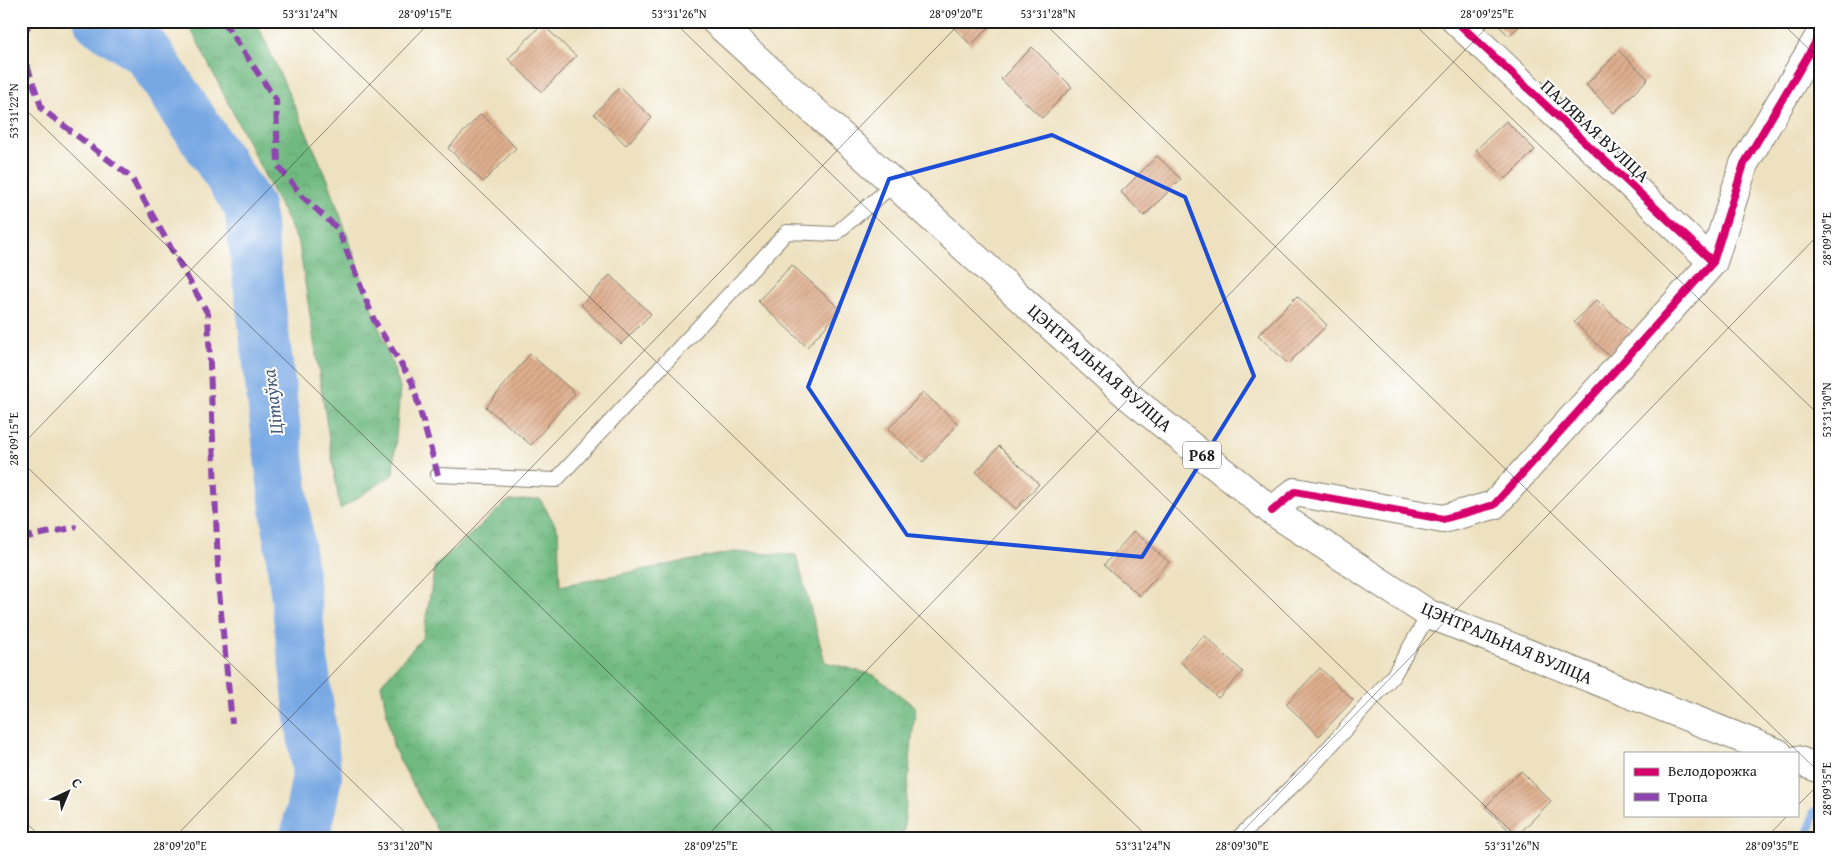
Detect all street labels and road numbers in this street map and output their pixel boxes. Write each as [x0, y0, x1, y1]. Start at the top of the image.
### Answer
street label: ПАЛЯВАЯ ВУЛІЦА [1535, 73, 1656, 189]
street label: ЦЭНТРАЛЬНАЯ ВУЛІЦА [1022, 297, 1179, 438]
road number: Р68 [1183, 442, 1221, 468]
street label: ЦЭНТРАЛЬНАЯ ВУЛІЦА [1417, 594, 1597, 691]

